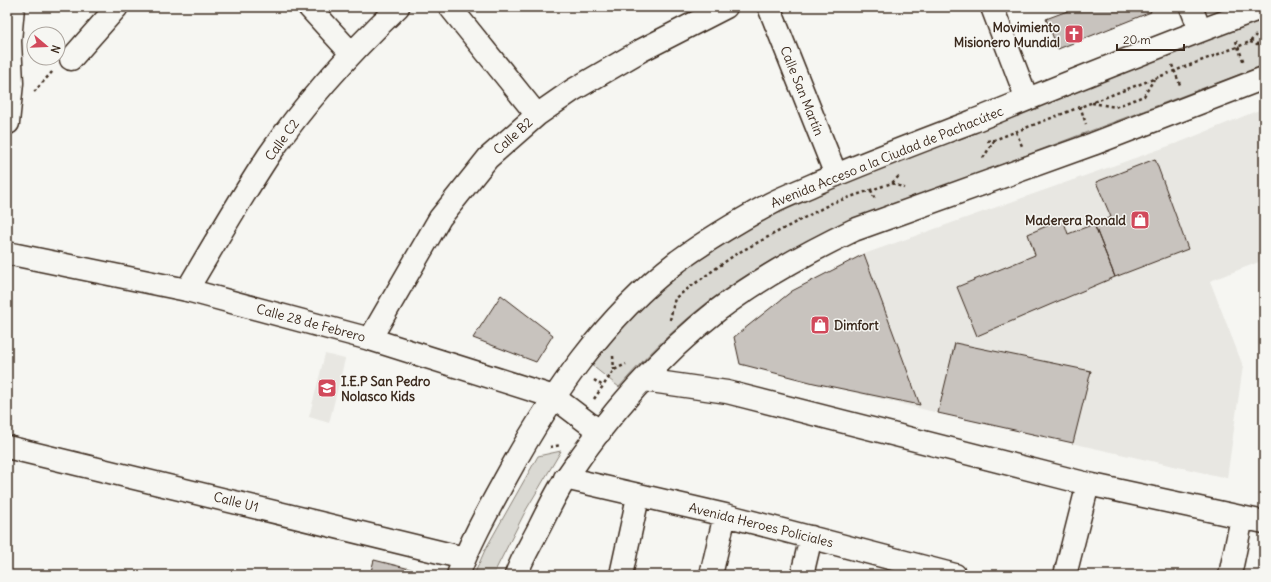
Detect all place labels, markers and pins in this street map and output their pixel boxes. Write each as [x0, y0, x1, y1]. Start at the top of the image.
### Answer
place label: Movimiento Misionero Mundial [954, 19, 1060, 51]
church icon: Movimiento Misionero Mundial [1063, 23, 1085, 45]
shop icon: Maderera Ronald [1129, 209, 1151, 231]
place label: Maderera Ronald [1025, 212, 1126, 229]
shop icon: Dimfort [809, 314, 831, 336]
place label: Dimfort [834, 317, 879, 334]
place label: I.E.P San Pedro Nolasco Kids [341, 373, 430, 405]
school or university icon: I.E.P San Pedro Nolasco Kids [316, 377, 338, 399]

